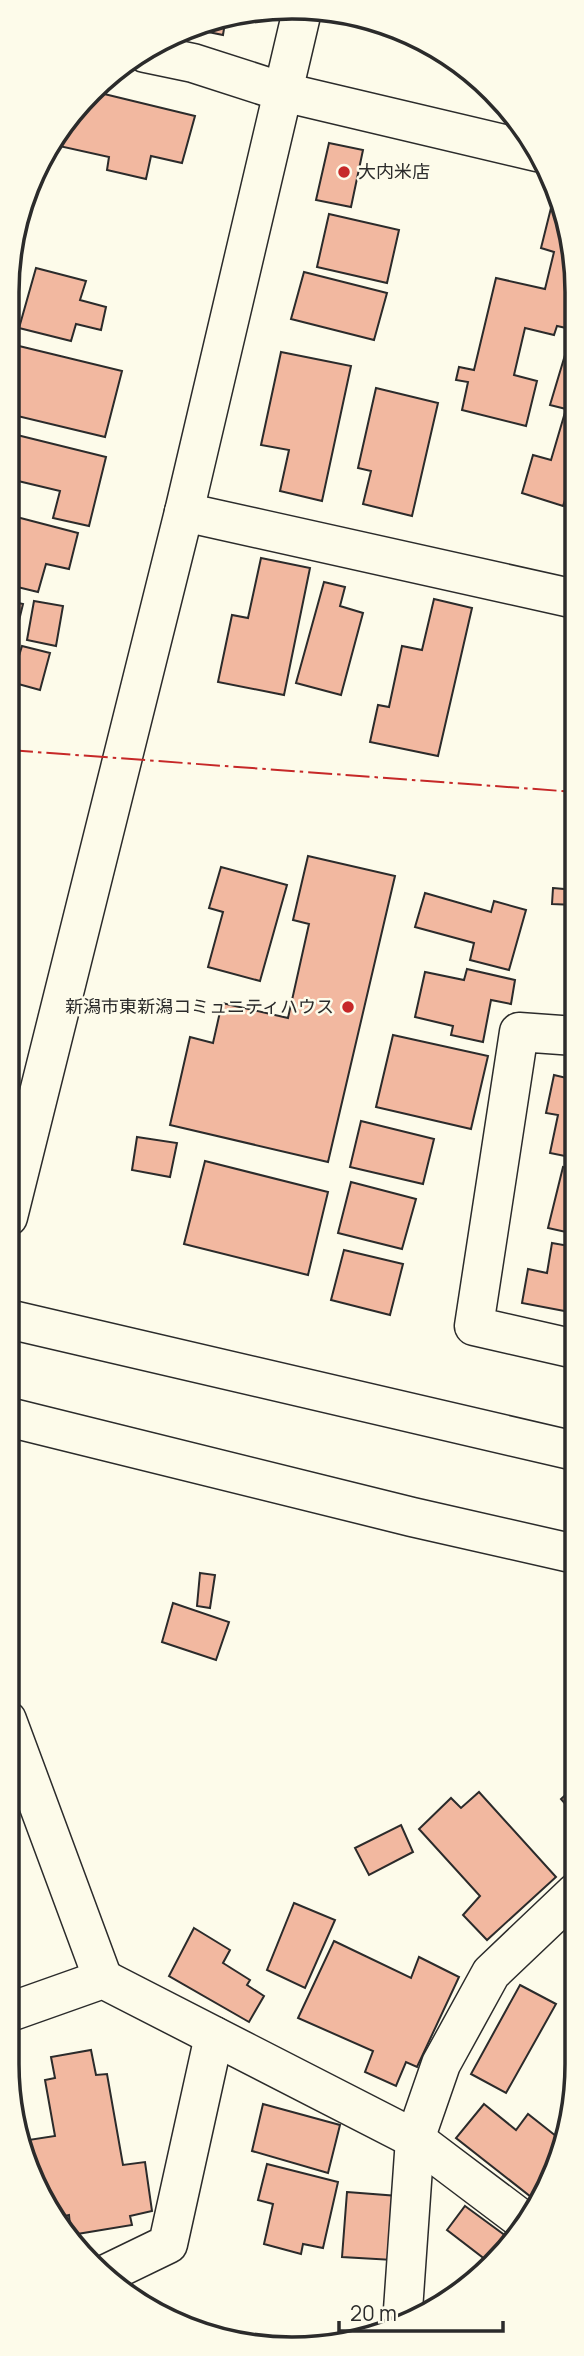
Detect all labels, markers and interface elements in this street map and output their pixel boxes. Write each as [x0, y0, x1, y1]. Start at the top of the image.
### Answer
place label: 大内米店 [358, 159, 430, 183]
marker: 大内米店 [336, 164, 352, 180]
place label: 新潟市東新潟コミュニティハウス [65, 994, 334, 1018]
marker: 新潟市東新潟コミュニティハウス [340, 999, 356, 1015]
scale bar [339, 2290, 504, 2334]
text: 20 m [350, 2299, 397, 2327]

